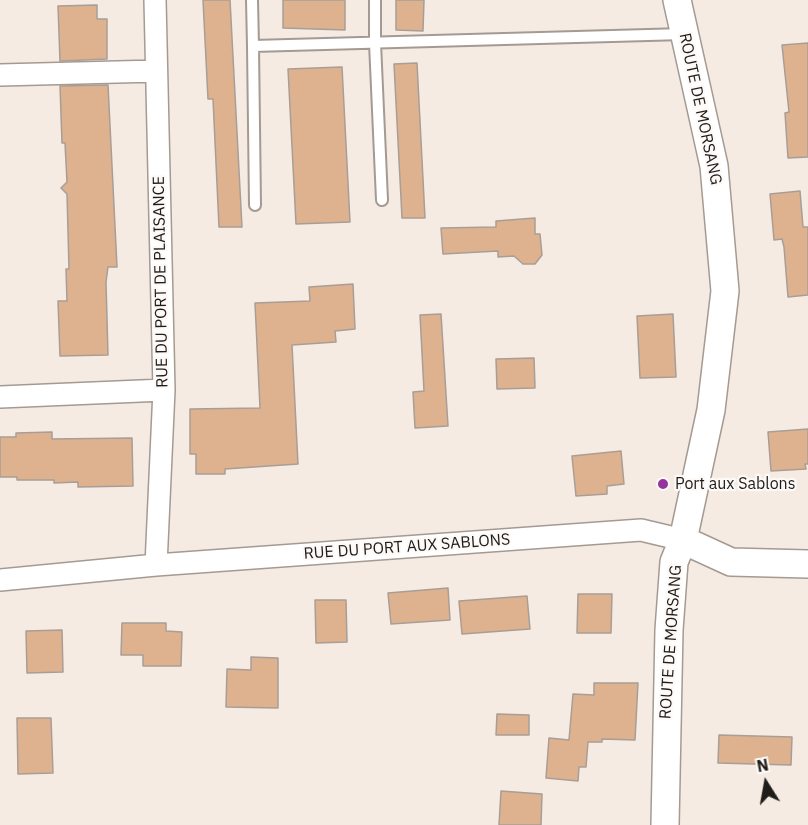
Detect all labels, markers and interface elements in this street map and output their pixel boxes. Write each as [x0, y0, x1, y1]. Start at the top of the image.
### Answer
street label: ROUTE DE MORSANG [675, 31, 725, 187]
street label: RUE DU PORT DE PLAISANCE [150, 176, 172, 388]
place label: Port aux Sablons [675, 474, 795, 494]
marker: Port aux Sablons [656, 477, 670, 491]
street label: RUE DU PORT AUX SABLONS [303, 530, 511, 564]
street label: ROUTE DE MORSANG [656, 564, 686, 720]
north arrow [736, 753, 796, 813]
text: N [755, 754, 770, 776]

